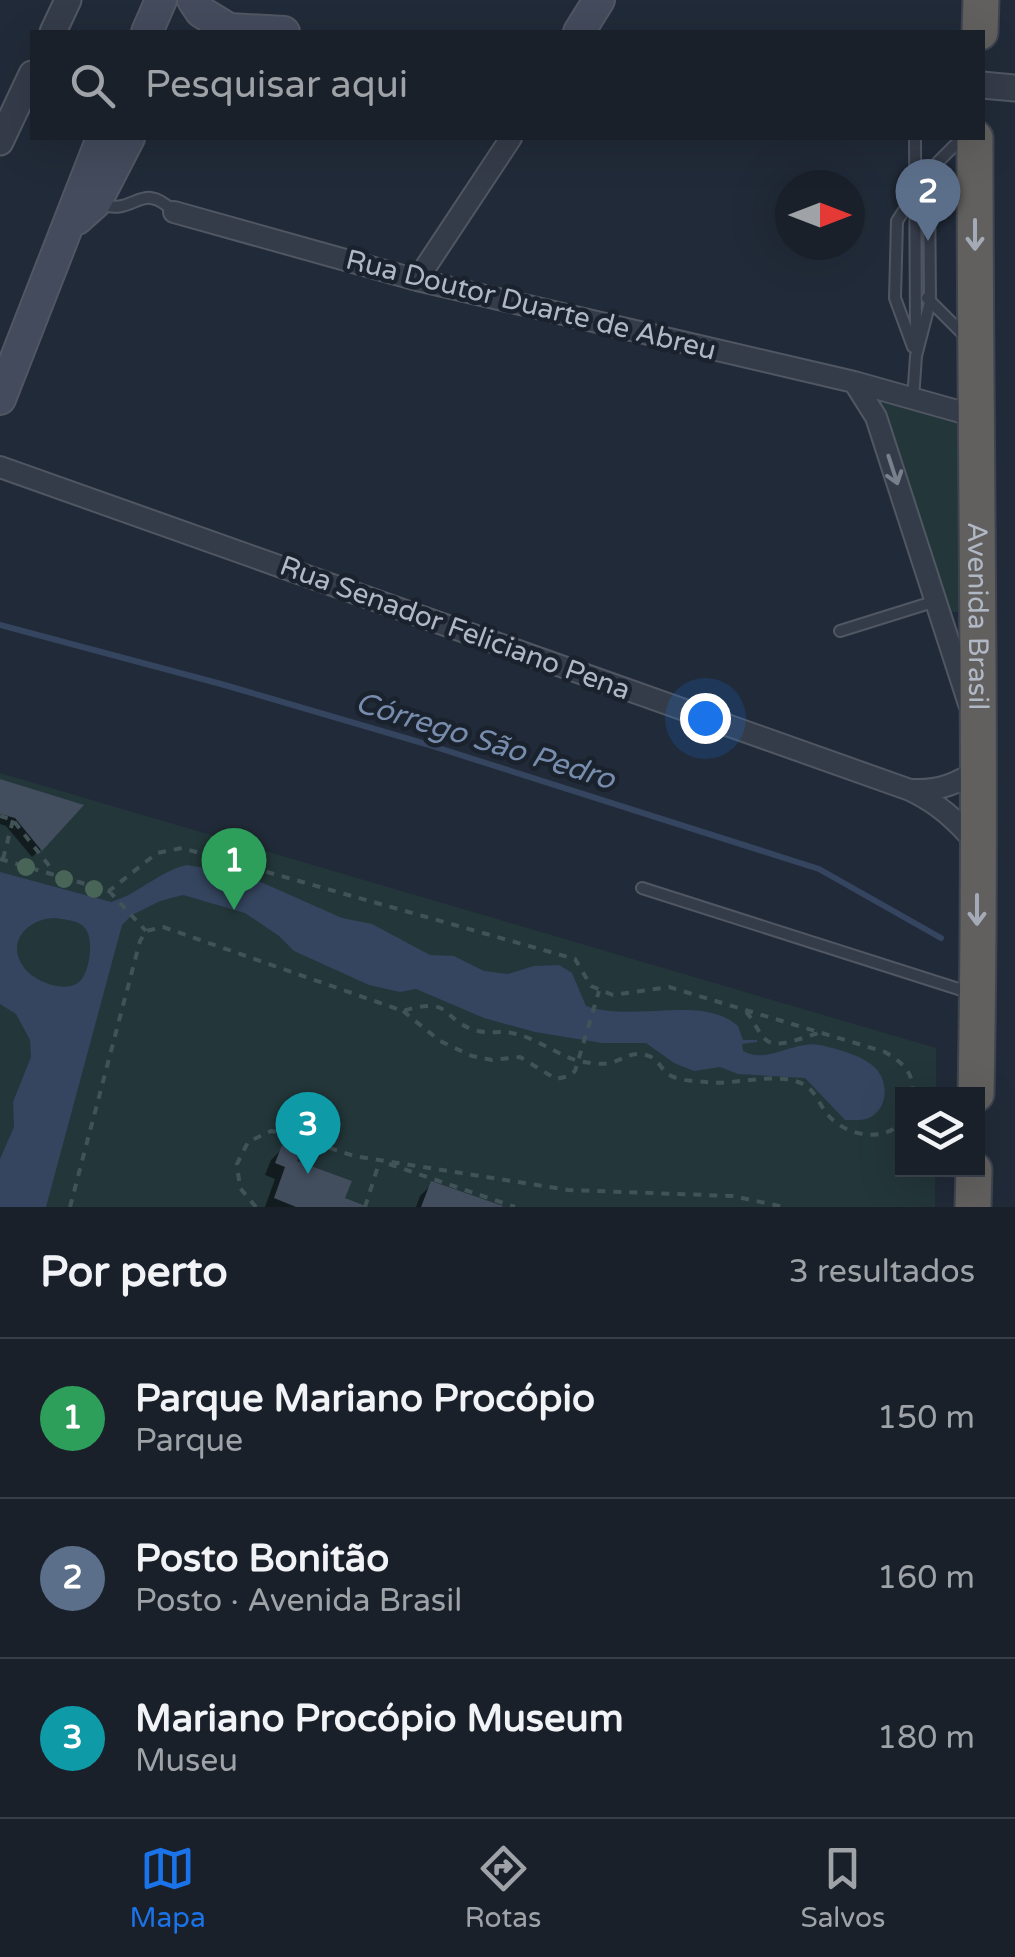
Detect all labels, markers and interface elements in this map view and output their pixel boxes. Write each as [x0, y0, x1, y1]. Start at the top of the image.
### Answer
search box [30, 30, 985, 140]
icon: search [65, 58, 120, 113]
text: Pesquisar aqui [145, 62, 408, 108]
pin: 2 [896, 158, 960, 241]
north arrow [775, 170, 865, 260]
one-way arrow [966, 218, 984, 251]
street label: Rua Doutor Duarte de Abreu [342, 242, 720, 368]
one-way arrow [886, 454, 904, 485]
street label: Avenida Brasil [960, 522, 995, 710]
street label: Rua Senador Feliciano Pena [275, 549, 635, 707]
water label: Córrego São Pedro [351, 684, 621, 799]
your location [680, 693, 731, 744]
pin: 1 [202, 828, 266, 910]
one-way arrow [968, 892, 986, 925]
map controls [895, 1087, 985, 1177]
button: layers [895, 1087, 985, 1177]
pin: 3 [276, 1092, 340, 1174]
text: Por perto [40, 1247, 228, 1298]
text: 3 resultados [789, 1253, 975, 1291]
text: Parque Mariano Procópio [135, 1376, 595, 1422]
text: 1 [62, 1399, 83, 1437]
text: 150 m [877, 1399, 975, 1437]
text: Parque [135, 1422, 243, 1460]
text: Posto Bonitão [135, 1536, 389, 1582]
text: 2 [62, 1559, 83, 1597]
text: 160 m [877, 1559, 975, 1597]
text: Posto · Avenida Brasil [135, 1582, 462, 1620]
text: Mariano Procópio Museum [135, 1696, 624, 1742]
text: 3 [62, 1719, 83, 1757]
text: 180 m [877, 1719, 975, 1757]
text: Museu [135, 1742, 238, 1780]
tab: Mapa [129, 1841, 206, 1935]
tab: Rotas [465, 1841, 541, 1935]
tab: Salvos [800, 1841, 885, 1935]

